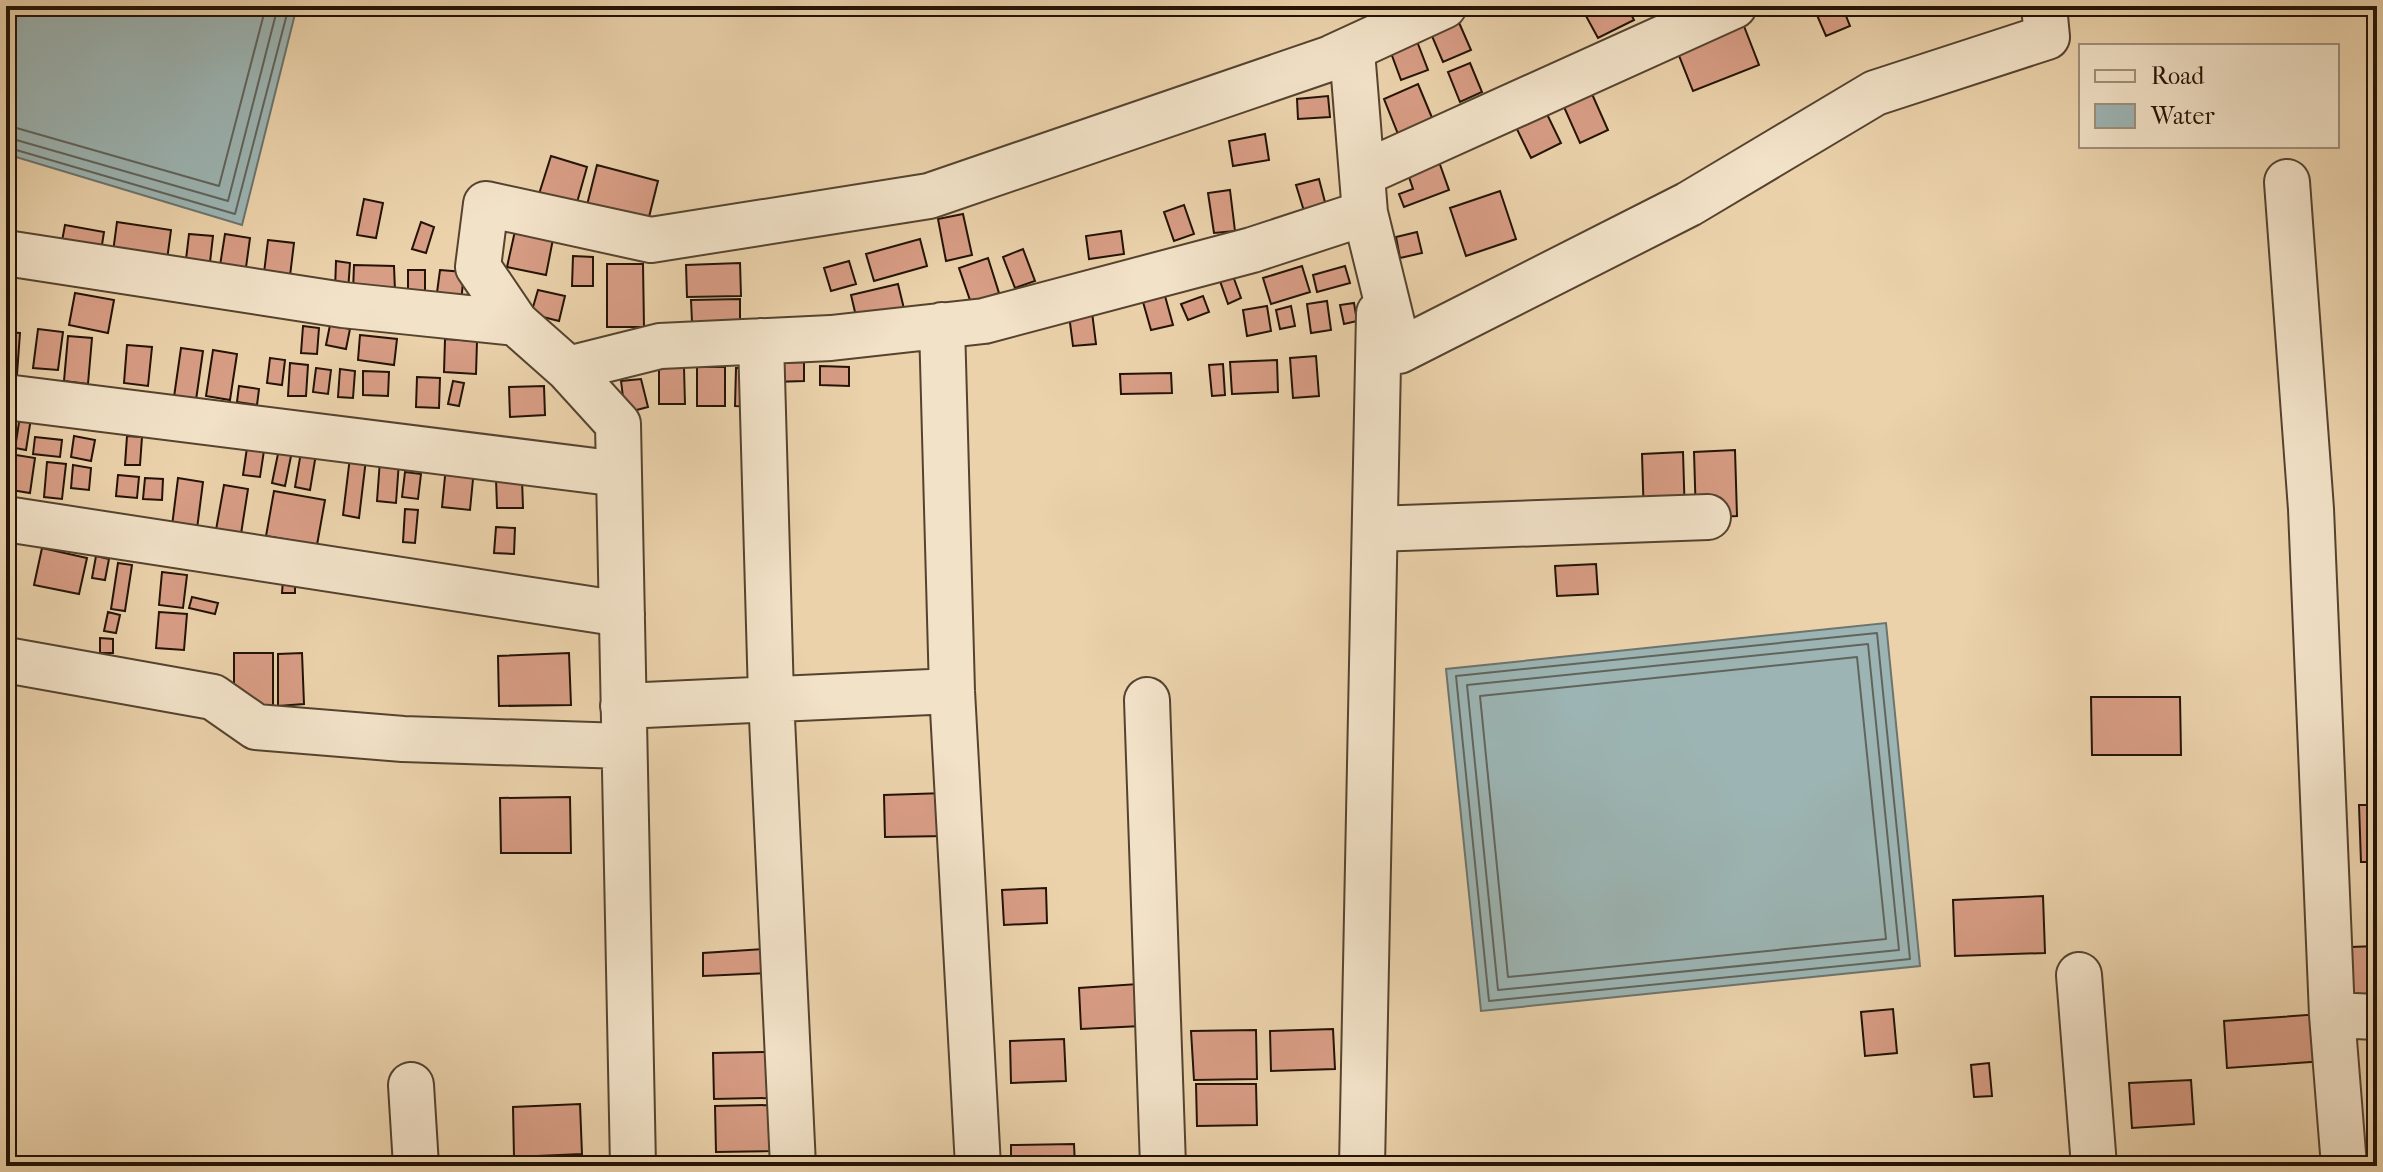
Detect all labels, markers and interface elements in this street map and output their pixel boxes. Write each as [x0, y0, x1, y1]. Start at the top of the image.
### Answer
legend [2079, 44, 2339, 148]
text: Road [2151, 62, 2205, 90]
text: Water [2150, 102, 2215, 130]

